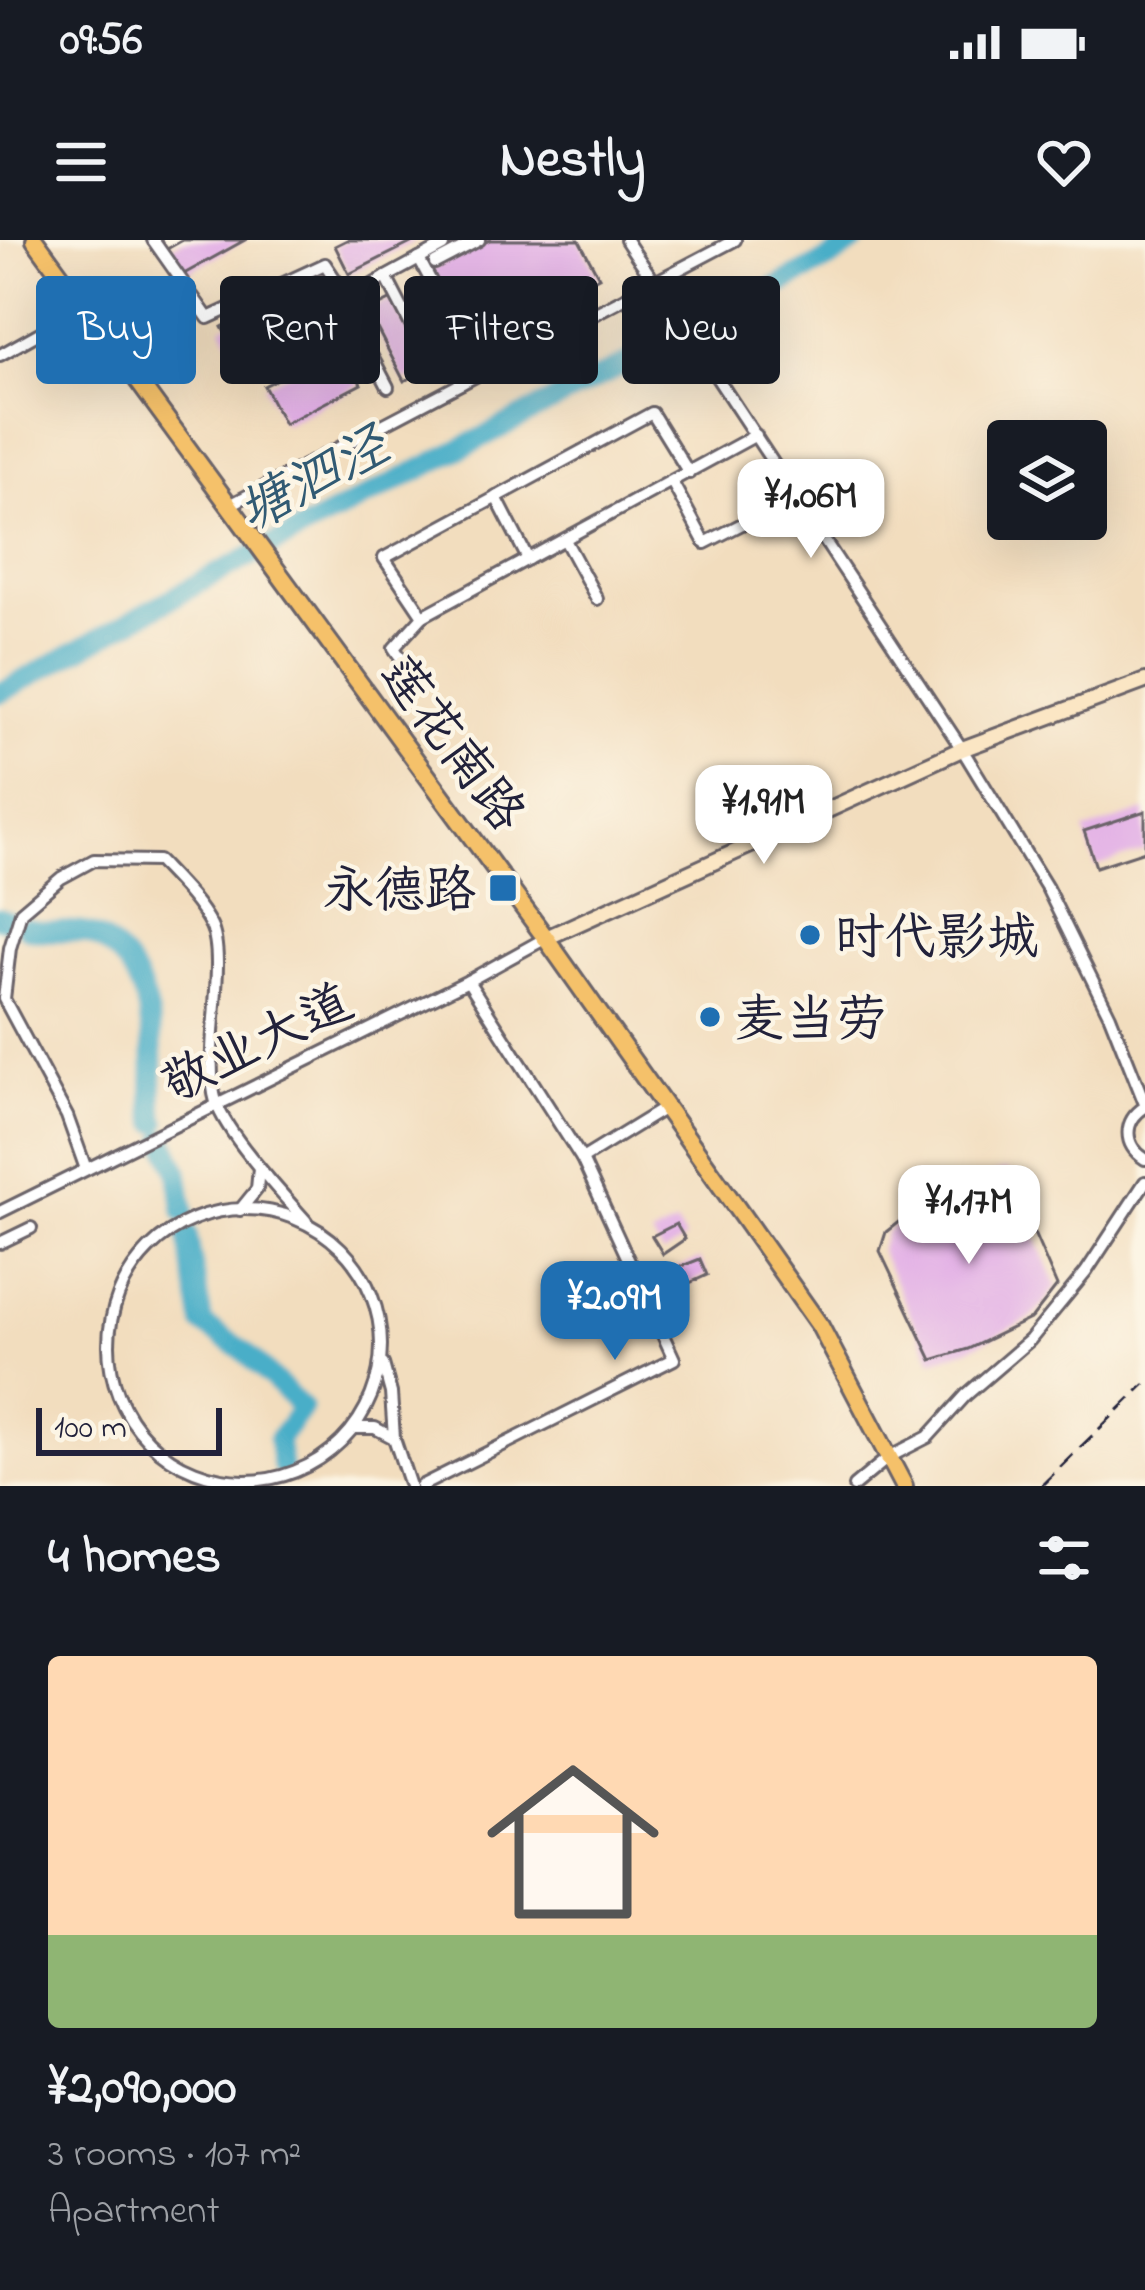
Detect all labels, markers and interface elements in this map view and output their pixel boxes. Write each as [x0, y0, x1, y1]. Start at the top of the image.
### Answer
text: 09:56 [60, 9, 142, 75]
text: Nestly [500, 123, 645, 201]
icon: menu [48, 129, 114, 195]
icon: heart [1031, 129, 1097, 195]
chip: Buy [36, 276, 196, 384]
chip: Rent [220, 276, 380, 384]
chip: Filters [404, 276, 598, 384]
chip: New [622, 276, 780, 384]
water label: 塘泗泾 [225, 409, 406, 555]
map controls [987, 420, 1107, 540]
button: layers [987, 420, 1107, 540]
pin: ¥1.06M [713, 459, 909, 561]
text: ¥1.06M [764, 469, 858, 526]
street label: 莲花南路 [358, 641, 541, 849]
pin: ¥1.91M [666, 765, 862, 867]
text: ¥1.91M [722, 775, 806, 832]
place label: 永德路 [323, 856, 476, 931]
marker: 永德路 [487, 872, 519, 904]
place label: 时代影城 [834, 903, 1038, 978]
marker: 时代影城 [797, 922, 823, 948]
street label: 敬业大道 [150, 968, 367, 1124]
place label: 麦当劳 [734, 985, 887, 1060]
marker: 麦当劳 [697, 1004, 723, 1030]
pin: ¥1.17M [871, 1165, 1067, 1267]
text: ¥1.17M [925, 1175, 1013, 1232]
pin: ¥2.09M [517, 1261, 713, 1363]
text: ¥2.09M [568, 1271, 662, 1328]
scale bar [36, 1402, 222, 1455]
text: 100 m [54, 1405, 127, 1453]
text: 4 homes [48, 1521, 221, 1596]
icon: filters [1031, 1525, 1097, 1591]
icon: home [465, 1734, 681, 1950]
text: ¥2,090,000 [48, 2052, 236, 2127]
text: 3 rooms · 107 m² [48, 2127, 301, 2184]
text: Apartment [48, 2184, 220, 2241]

